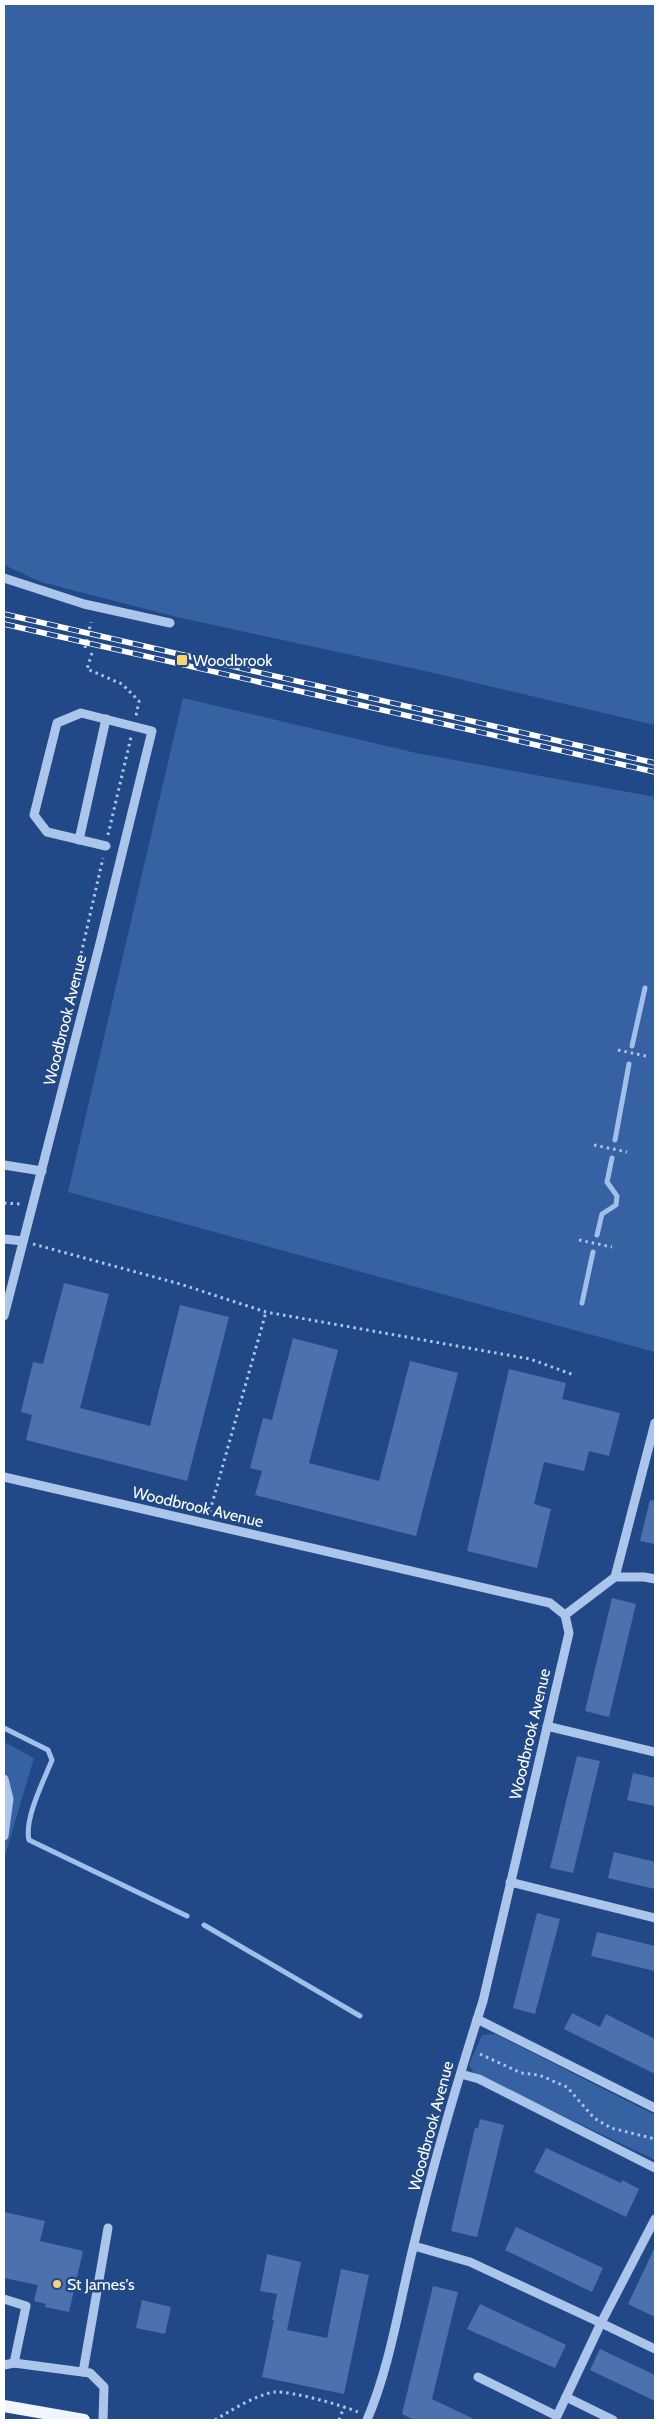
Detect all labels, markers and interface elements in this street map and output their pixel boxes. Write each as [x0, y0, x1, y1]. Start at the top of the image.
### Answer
place label: Woodbrook [193, 651, 273, 670]
marker: Woodbrook [175, 653, 189, 667]
street label: Woodbrook Avenue [40, 953, 90, 1087]
street label: Woodbrook Avenue [131, 1483, 265, 1531]
street label: Woodbrook Avenue [506, 1667, 554, 1801]
street label: Woodbrook Avenue [405, 2059, 457, 2193]
place label: St James's [67, 2275, 135, 2294]
marker: St James's [51, 2278, 63, 2290]

